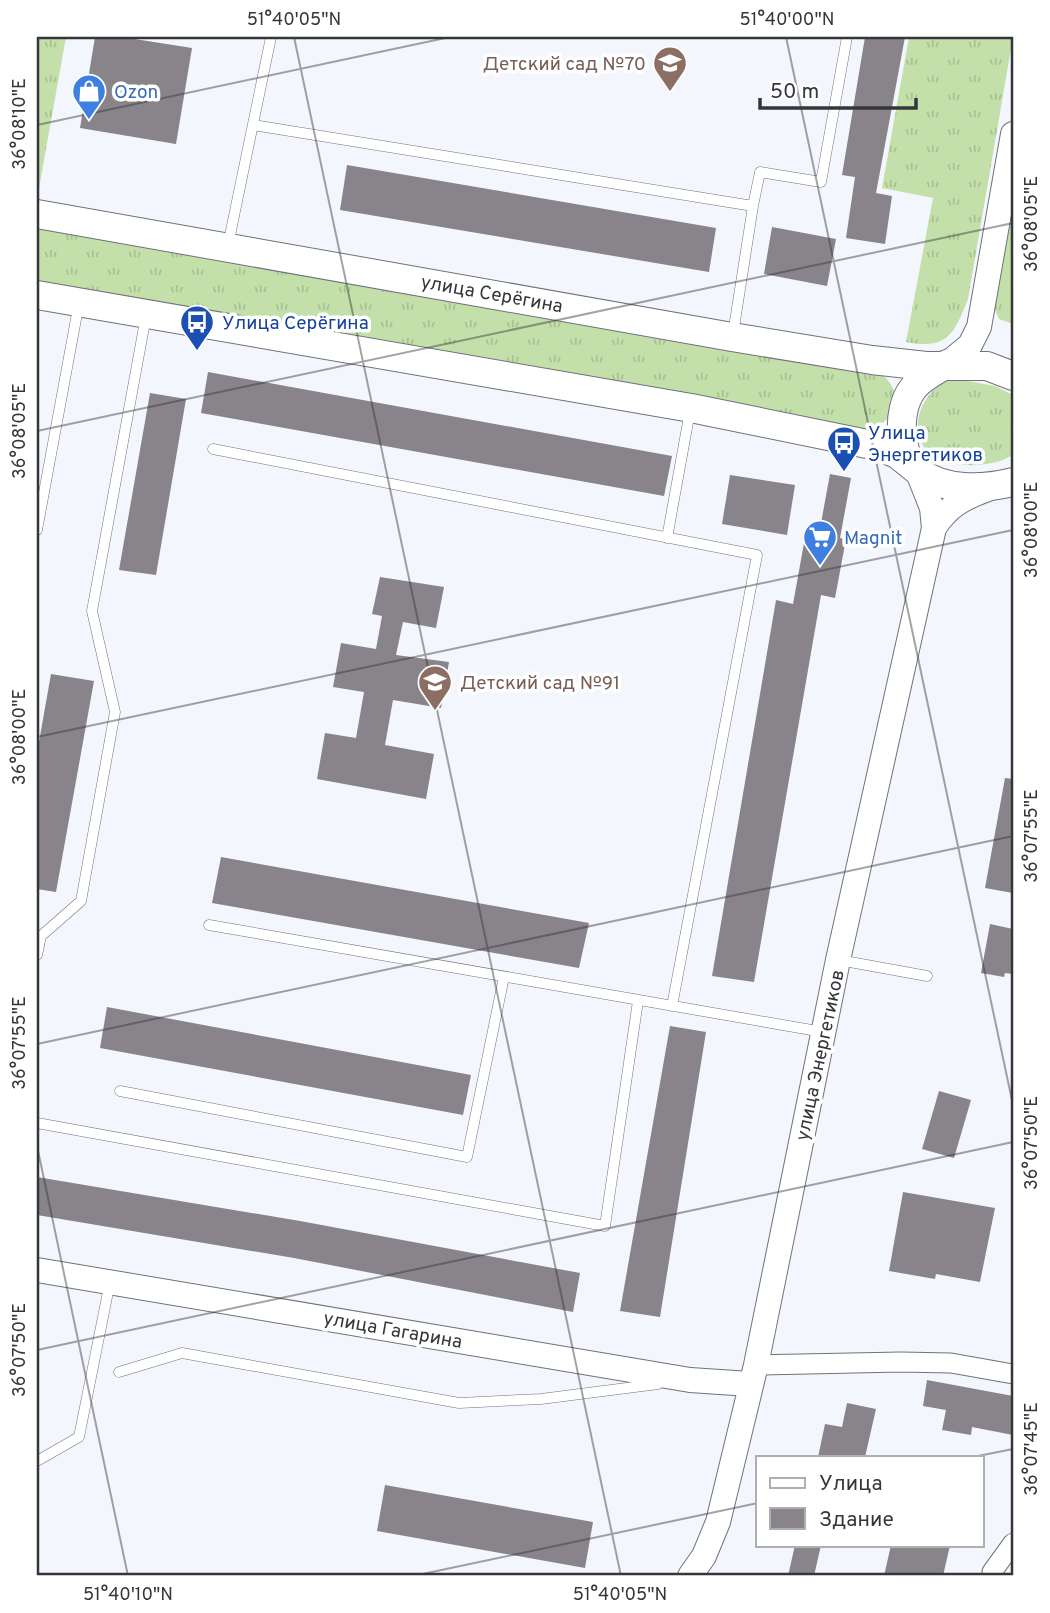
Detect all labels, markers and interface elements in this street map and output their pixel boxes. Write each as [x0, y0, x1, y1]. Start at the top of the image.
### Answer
text: 51°40'05"N [247, 9, 341, 32]
text: 51°40'00"N [740, 9, 834, 32]
school or university icon: Детский сад №70 [651, 44, 689, 93]
place label: Детский сад №70 [483, 53, 646, 77]
scale bar [760, 66, 915, 110]
shop icon: Ozon [70, 72, 108, 121]
text: 36°08'10"E [9, 78, 32, 170]
text: 50 m [770, 79, 819, 106]
place label: Ozon [114, 81, 158, 105]
text: 36°08'05"E [1021, 176, 1044, 272]
street label: улица Серёгина [419, 271, 565, 319]
bus stop icon: Улица Серёгина [178, 303, 216, 352]
place label: Улица Серёгина [222, 312, 369, 336]
text: 36°08'05"E [9, 383, 32, 479]
place label: Улица Энергетиков [868, 422, 983, 468]
bus stop icon: Улица Энергетиков [825, 424, 863, 473]
text: 36°08'00"E [1021, 482, 1044, 578]
supermarket icon: Magnit [801, 518, 839, 567]
place label: Magnit [844, 527, 903, 551]
school or university icon: Детский сад №91 [416, 663, 454, 712]
place label: Детский сад №91 [460, 672, 620, 696]
text: 36°08'00"E [9, 689, 32, 785]
text: 36°07'55"E [1021, 789, 1044, 883]
street label: улица Энергетиков [791, 968, 851, 1143]
text: 36°07'55"E [9, 996, 32, 1090]
text: 36°07'50"E [1021, 1096, 1044, 1190]
text: 36°07'50"E [9, 1303, 32, 1397]
street label: улица Гагарина [321, 1307, 464, 1355]
text: 36°07'45"E [1021, 1402, 1044, 1496]
legend [756, 1456, 984, 1546]
text: Улица [819, 1471, 883, 1498]
text: Здание [819, 1507, 894, 1534]
text: 51°40'10"N [83, 1584, 173, 1607]
text: 51°40'05"N [573, 1584, 667, 1607]

